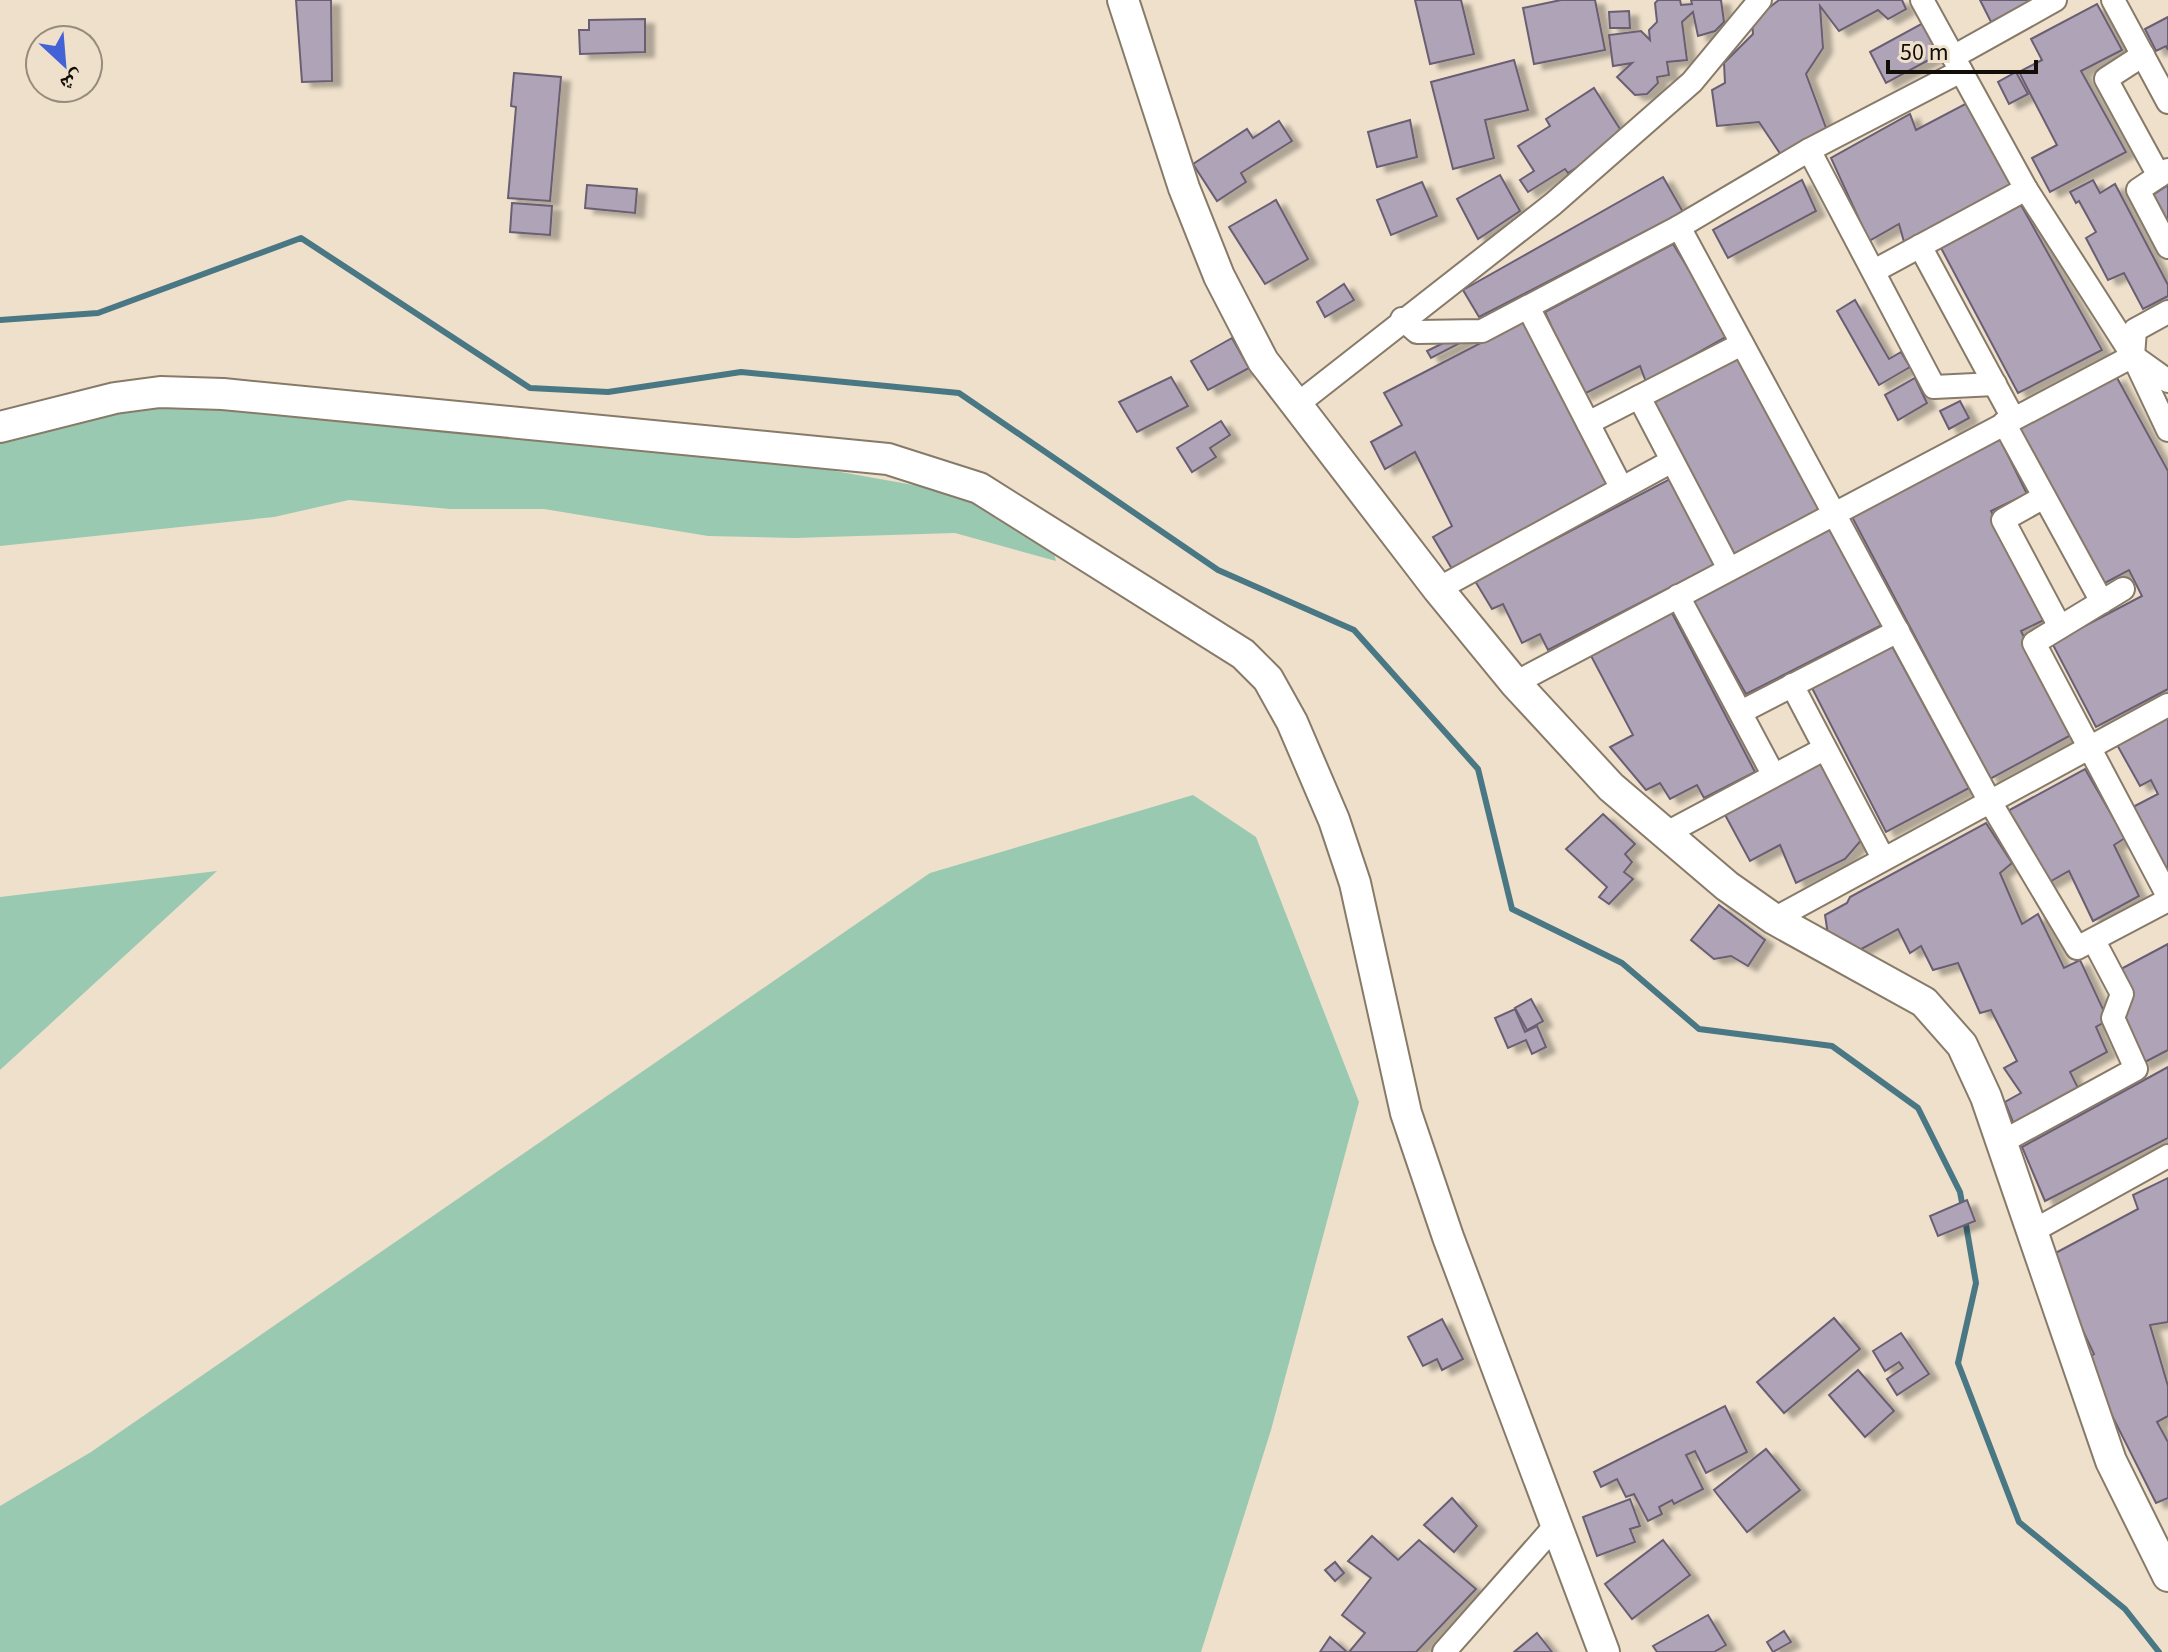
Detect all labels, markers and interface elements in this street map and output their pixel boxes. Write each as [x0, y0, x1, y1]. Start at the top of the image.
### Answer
north arrow [24, 24, 104, 104]
scale bar [1888, 24, 2036, 74]
text: 50 m [1900, 35, 1949, 70]
text: ش [55, 62, 90, 101]

